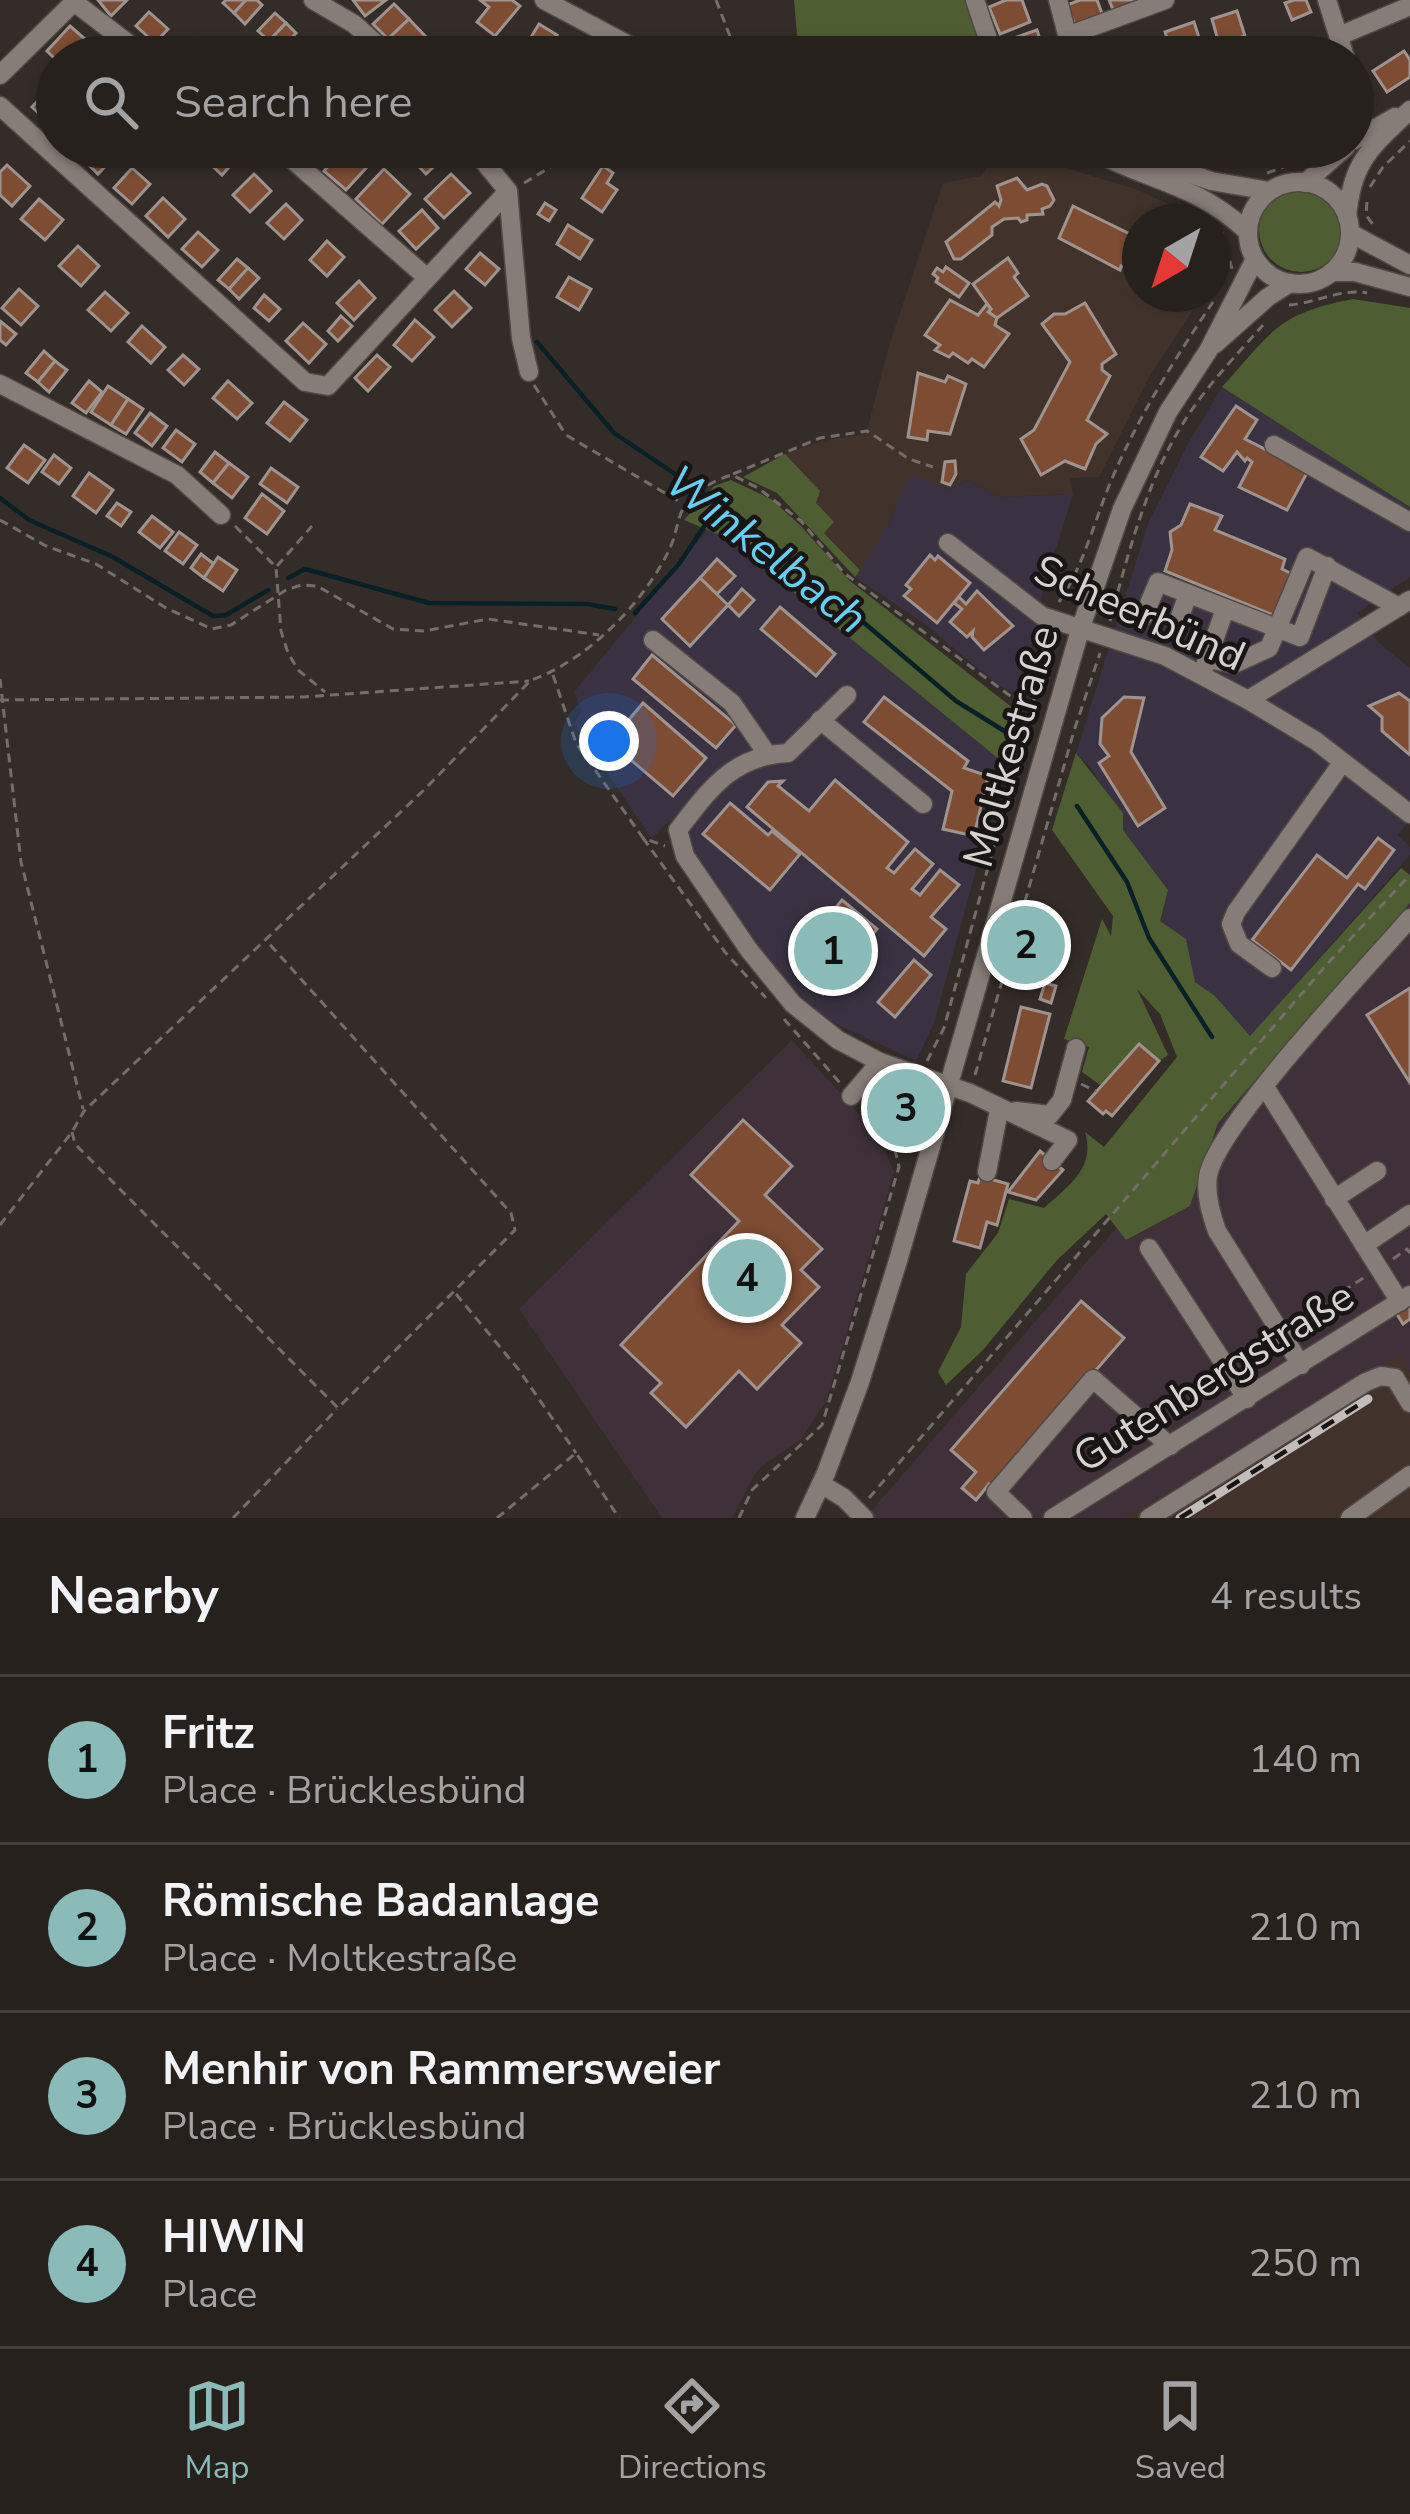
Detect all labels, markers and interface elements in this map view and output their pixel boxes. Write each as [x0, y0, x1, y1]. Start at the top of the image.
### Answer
search box [36, 36, 1374, 168]
icon: search [78, 69, 144, 135]
text: Search here [174, 72, 413, 133]
north arrow [1122, 204, 1230, 312]
water label: Winkelbach [652, 452, 880, 648]
street label: Scheerbünd [1025, 542, 1254, 685]
street label: Moltkestraße [950, 619, 1073, 874]
your location [579, 711, 639, 771]
pin: 2 [987, 900, 1065, 990]
pin: 1 [794, 906, 872, 996]
pin: 3 [867, 1063, 945, 1153]
pin: 4 [708, 1233, 786, 1323]
street label: Gutenbergstraße [1063, 1268, 1365, 1486]
text: Nearby [48, 1561, 219, 1631]
text: 4 results [1210, 1570, 1362, 1623]
text: Fritz [162, 1703, 255, 1764]
text: 1 [75, 1733, 99, 1786]
text: 140 m [1248, 1733, 1362, 1786]
text: Place · Brücklesbünd [162, 1764, 526, 1817]
text: Römische Badanlage [162, 1871, 599, 1932]
text: 2 [75, 1901, 99, 1954]
text: 210 m [1248, 1901, 1362, 1954]
text: Place · Moltkestraße [162, 1932, 517, 1985]
text: Menhir von Rammersweier [162, 2039, 720, 2100]
text: 3 [75, 2069, 99, 2122]
text: 210 m [1248, 2069, 1362, 2122]
text: Place · Brücklesbünd [162, 2100, 526, 2153]
text: HIWIN [162, 2207, 306, 2268]
text: 4 [75, 2237, 99, 2290]
text: 250 m [1248, 2237, 1362, 2290]
text: Place [162, 2268, 257, 2321]
tab: Map [184, 2373, 250, 2490]
tab: Directions [618, 2373, 767, 2490]
tab: Saved [1135, 2373, 1226, 2490]

